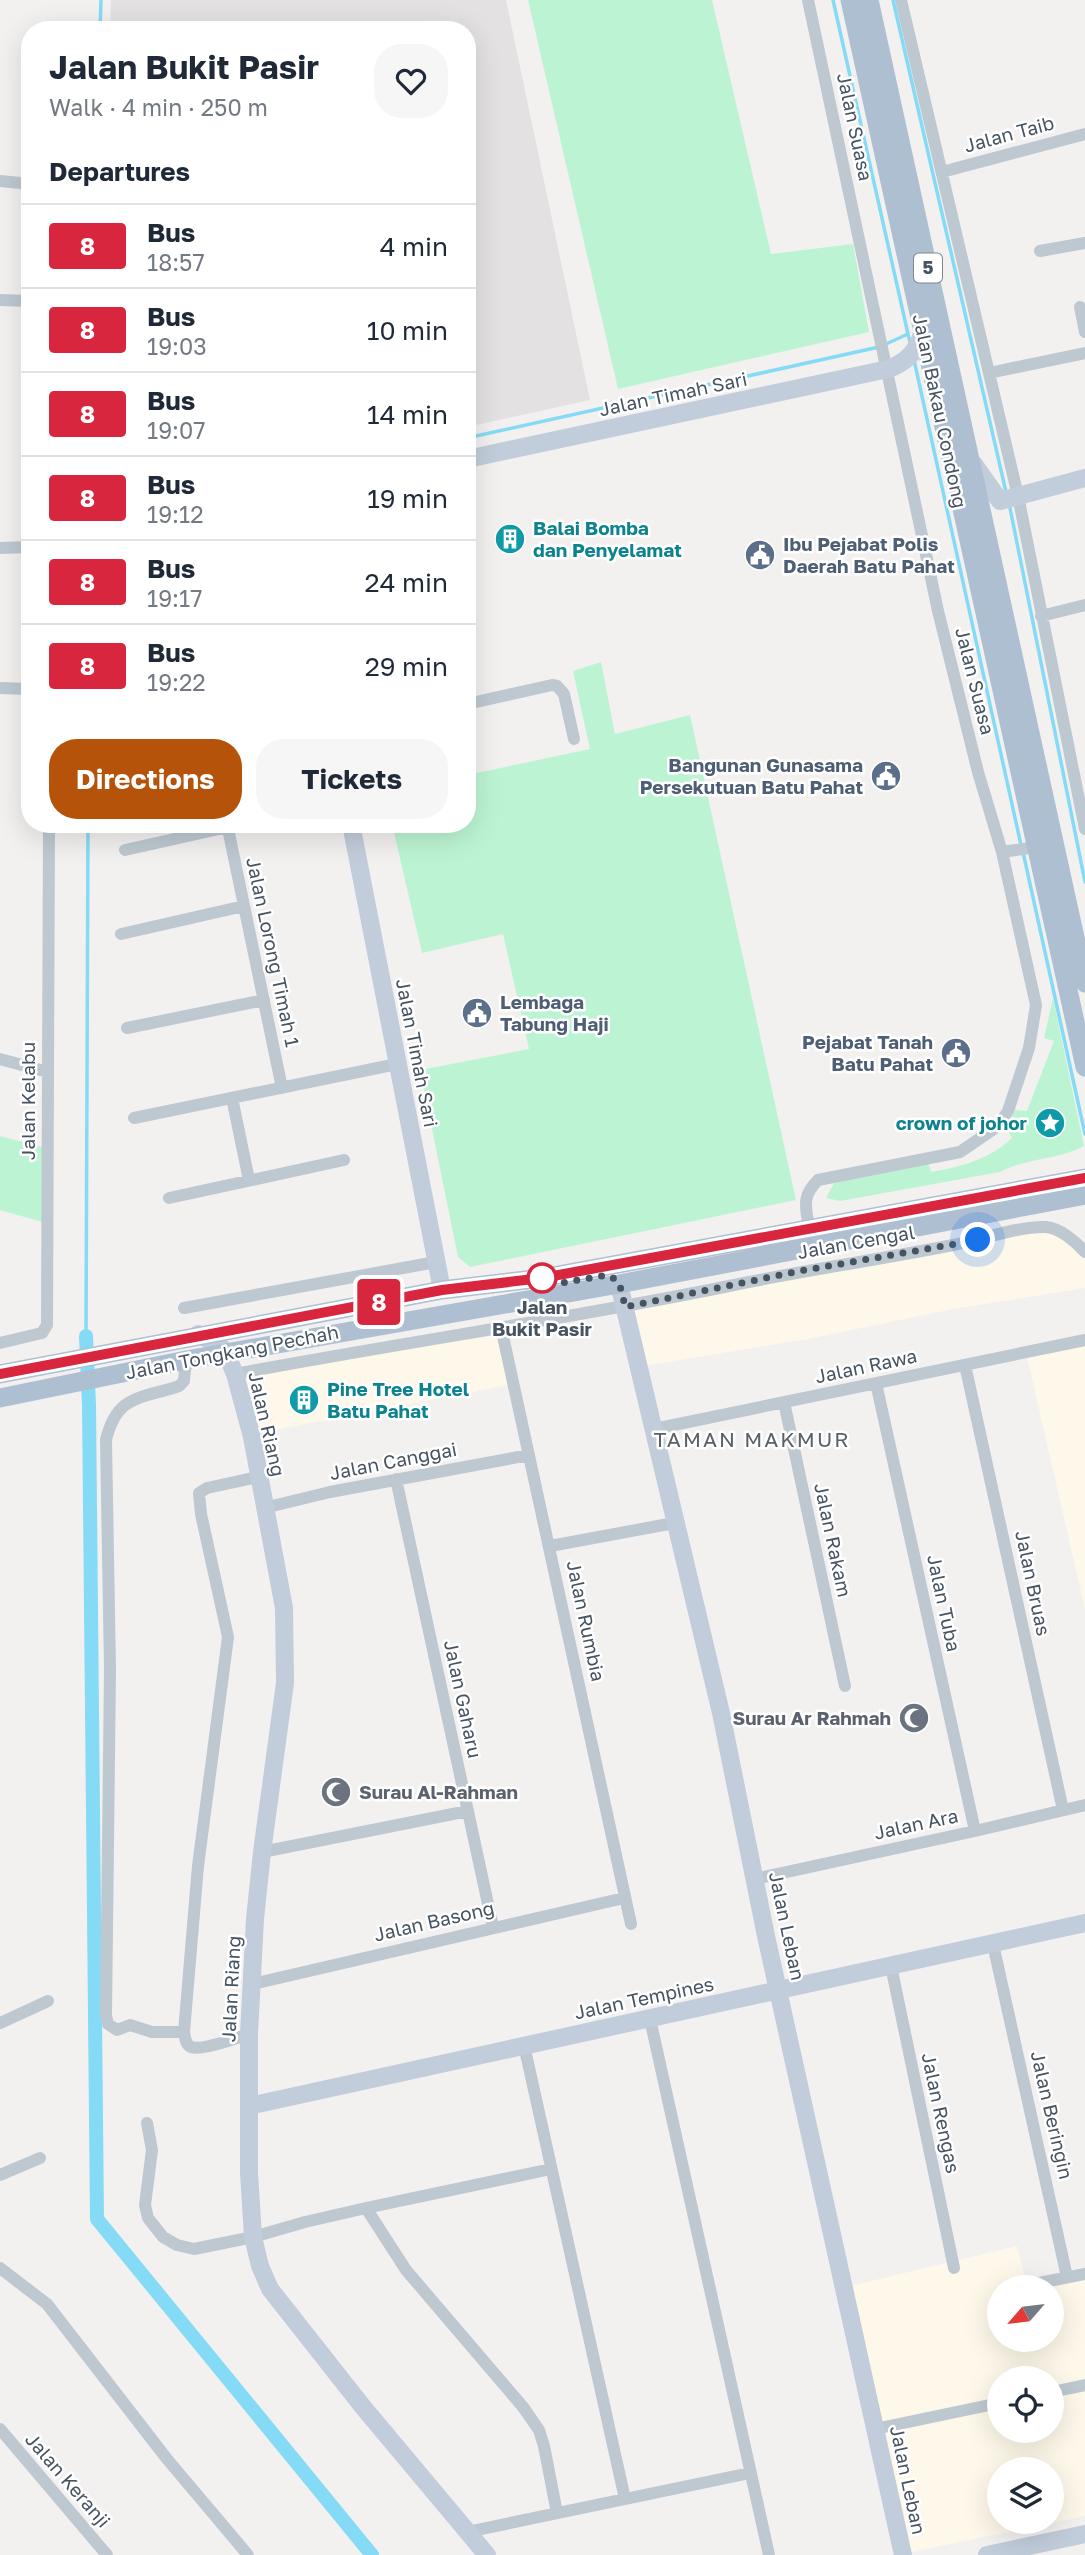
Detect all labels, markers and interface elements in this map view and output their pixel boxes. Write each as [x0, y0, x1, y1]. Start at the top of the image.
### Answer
button: heart [374, 44, 448, 118]
text: Jalan Bukit Pasir [49, 47, 319, 86]
street label: Jalan Suasa [833, 71, 878, 183]
text: Walk · 4 min · 250 m [49, 93, 268, 121]
street label: Jalan Taib [961, 110, 1056, 157]
text: Departures [49, 156, 190, 187]
text: Bus [147, 217, 195, 248]
text: 8 [80, 231, 95, 260]
text: 4 min [380, 231, 448, 262]
text: 18:57 [147, 248, 205, 276]
road number: 5 [914, 254, 942, 282]
text: Bus [147, 301, 195, 332]
street label: Jalan Bakau Condong [909, 312, 972, 510]
text: 8 [80, 315, 95, 344]
text: 10 min [367, 315, 448, 346]
text: 19:03 [147, 332, 207, 360]
street label: Jalan Timah Sari [597, 367, 749, 420]
text: Bus [147, 385, 195, 416]
text: 8 [80, 399, 95, 428]
text: 14 min [367, 399, 448, 430]
text: 19:07 [147, 416, 205, 444]
text: Bus [147, 469, 195, 500]
text: 8 [80, 483, 95, 512]
text: 19 min [367, 483, 448, 514]
text: 19:12 [147, 500, 203, 528]
place label: Balai Bomba dan Penyelamat [533, 516, 682, 561]
building icon: Balai Bomba dan Penyelamat [493, 522, 527, 556]
place label: Ibu Pejabat Polis Daerah Batu Pahat [783, 532, 955, 577]
public building icon: Ibu Pejabat Polis Daerah Batu Pahat [743, 538, 777, 572]
text: Bus [147, 553, 195, 584]
text: 8 [80, 567, 95, 596]
text: 24 min [365, 567, 448, 598]
text: 19:17 [147, 584, 202, 612]
street label: Jalan Suasa [951, 625, 1000, 737]
text: Bus [147, 637, 195, 668]
text: 8 [80, 651, 95, 680]
text: 29 min [365, 651, 448, 682]
text: 19:22 [147, 668, 206, 696]
button: Directions [49, 739, 242, 819]
button: Tickets [256, 739, 448, 819]
place label: Bangunan Gunasama Persekutuan Batu Pahat [640, 753, 863, 798]
public building icon: Bangunan Gunasama Persekutuan Batu Pahat [869, 759, 903, 793]
street label: Jalan Lorong Timah 1 [242, 855, 305, 1049]
street label: Jalan Timah Sari [392, 977, 443, 1129]
place label: Lembaga Tabung Haji [500, 990, 609, 1035]
public building icon: Lembaga Tabung Haji [460, 996, 494, 1030]
place label: Pejabat Tanah Batu Pahat [802, 1030, 933, 1075]
public building icon: Pejabat Tanah Batu Pahat [939, 1036, 973, 1070]
street label: Jalan Kelabu [16, 1042, 39, 1160]
place icon: crown of johor [1033, 1106, 1067, 1140]
place label: crown of johor [896, 1111, 1028, 1134]
street label: Jalan Cengal [795, 1220, 916, 1263]
your location [960, 1222, 995, 1257]
marker: Jalan Bukit Pasir [527, 1263, 557, 1293]
line badge: 8 [356, 1279, 402, 1325]
text: 8 [371, 1287, 387, 1316]
place label: Jalan Bukit Pasir [492, 1295, 593, 1340]
street label: Jalan Tongkang Pechah [123, 1320, 340, 1383]
street label: Jalan Rawa [813, 1343, 919, 1388]
street label: Jalan Riang [244, 1369, 291, 1478]
place label: Pine Tree Hotel Batu Pahat [327, 1377, 469, 1422]
building icon: Pine Tree Hotel Batu Pahat [287, 1383, 321, 1417]
district label: TAMAN MAKMUR [653, 1426, 851, 1452]
street label: Jalan Canggai [327, 1437, 458, 1484]
street label: Jalan Rakam [810, 1481, 857, 1599]
street label: Jalan Bruas [1011, 1528, 1056, 1638]
street label: Jalan Tuba [923, 1552, 966, 1653]
street label: Jalan Rumbia [562, 1558, 611, 1683]
street label: Jalan Gaharu [440, 1638, 487, 1760]
mosque icon: Surau Ar Rahmah [897, 1701, 931, 1735]
place label: Surau Ar Rahmah [733, 1706, 891, 1729]
mosque icon: Surau Al-Rahman [319, 1775, 353, 1809]
place label: Surau Al-Rahman [359, 1780, 518, 1803]
street label: Jalan Ara [872, 1803, 960, 1844]
street label: Jalan Leban [765, 1870, 810, 1982]
street label: Jalan Basong [371, 1895, 496, 1946]
street label: Jalan Riang [216, 1935, 245, 2043]
street label: Jalan Tempines [572, 1972, 716, 2024]
street label: Jalan Beringin [1027, 2049, 1078, 2181]
street label: Jalan Rengas [918, 2051, 965, 2175]
north arrow [987, 2275, 1064, 2352]
map controls [987, 2275, 1064, 2534]
button: locate [987, 2366, 1064, 2443]
street label: Jalan Leban [886, 2424, 931, 2536]
street label: Jalan Keranji [21, 2428, 116, 2532]
button: layers [987, 2457, 1064, 2534]

